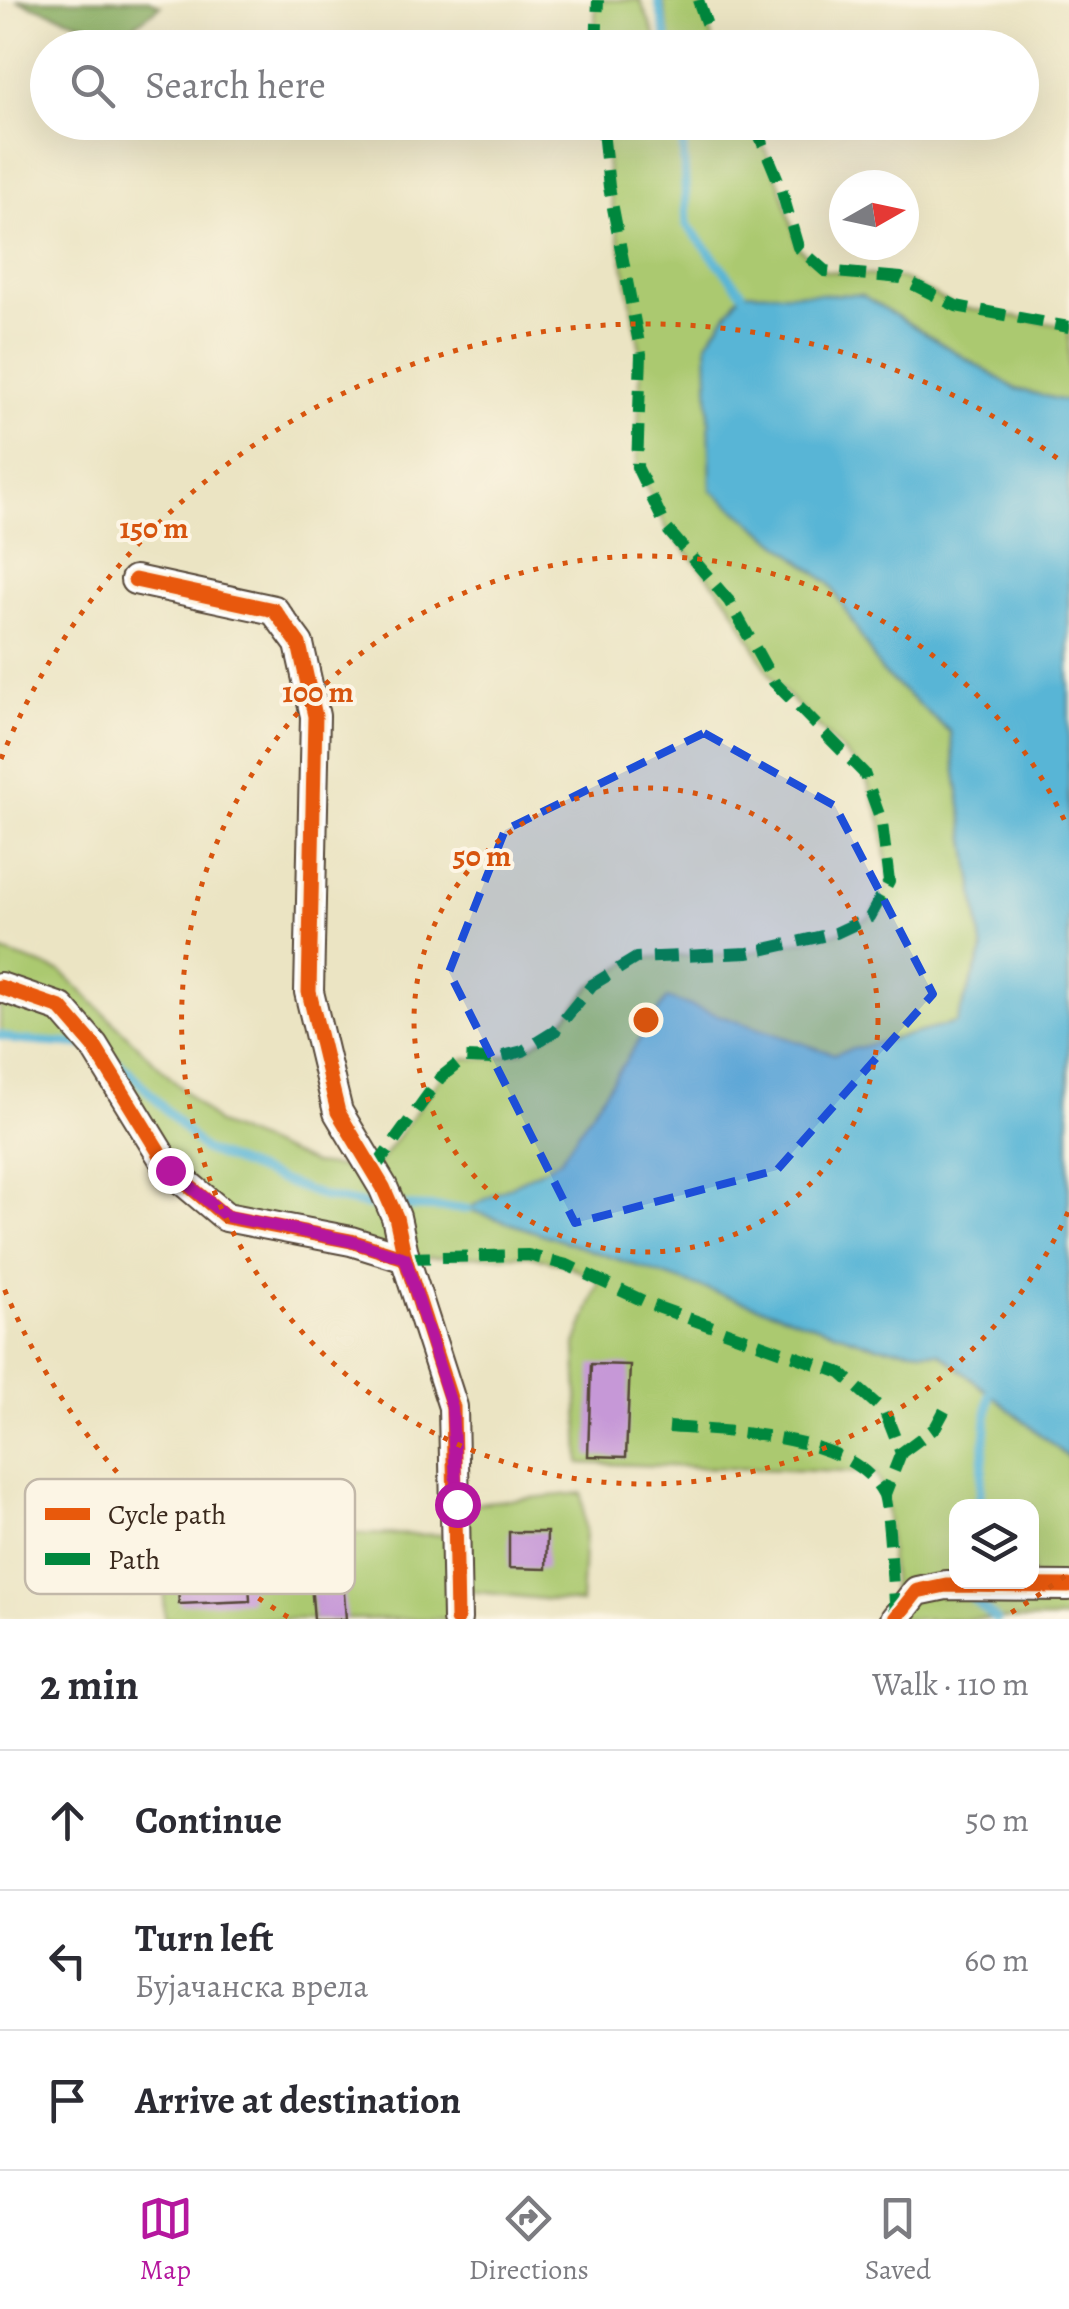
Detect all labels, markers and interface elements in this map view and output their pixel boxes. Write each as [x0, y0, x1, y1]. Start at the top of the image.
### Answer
search box [30, 30, 1039, 140]
icon: search [65, 58, 120, 113]
text: Search here [145, 59, 326, 111]
north arrow [829, 170, 919, 260]
text: 150 m [120, 508, 189, 548]
text: 100 m [282, 672, 354, 712]
text: 50 m [453, 836, 511, 876]
centre of rings [628, 1002, 664, 1038]
route end [148, 1148, 194, 1194]
legend [25, 1479, 355, 1594]
route start [435, 1482, 481, 1528]
text: Cycle path [108, 1496, 226, 1534]
map controls [949, 1499, 1039, 1589]
button: layers [949, 1499, 1039, 1589]
text: Path [108, 1541, 160, 1579]
text: 2 min [40, 1656, 139, 1713]
text: Walk · 110 m [872, 1662, 1029, 1706]
icon: ahead [40, 1793, 95, 1848]
text: Continue [135, 1794, 282, 1846]
text: 50 m [965, 1798, 1029, 1842]
text: Turn left [135, 1912, 274, 1964]
icon: left [40, 1933, 95, 1988]
text: 60 m [964, 1938, 1029, 1982]
text: Бујачанска врела [135, 1964, 368, 2008]
icon: arrive [40, 2073, 95, 2128]
text: Arrive at destination [135, 2074, 461, 2126]
tab: Map [138, 2191, 193, 2289]
tab: Directions [469, 2191, 589, 2289]
tab: Saved [865, 2191, 931, 2289]

